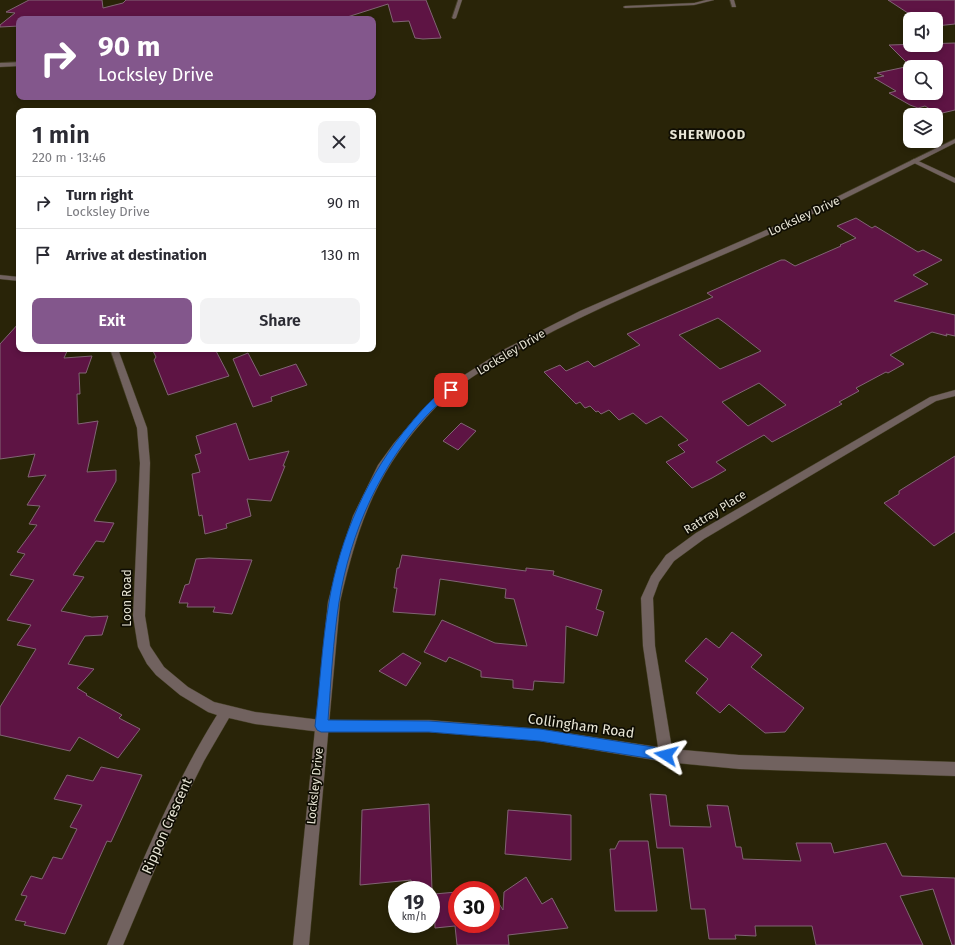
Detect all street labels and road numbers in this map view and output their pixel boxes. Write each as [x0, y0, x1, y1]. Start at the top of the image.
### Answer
street label: Locksley Drive [766, 193, 842, 239]
street label: Locksley Drive [474, 326, 548, 378]
street label: Rattray Place [681, 487, 749, 537]
street label: Loon Road [120, 569, 134, 627]
street label: Collingham Road [527, 710, 635, 742]
street label: Locksley Drive [304, 747, 326, 825]
street label: Rippon Crescent [138, 775, 196, 877]

